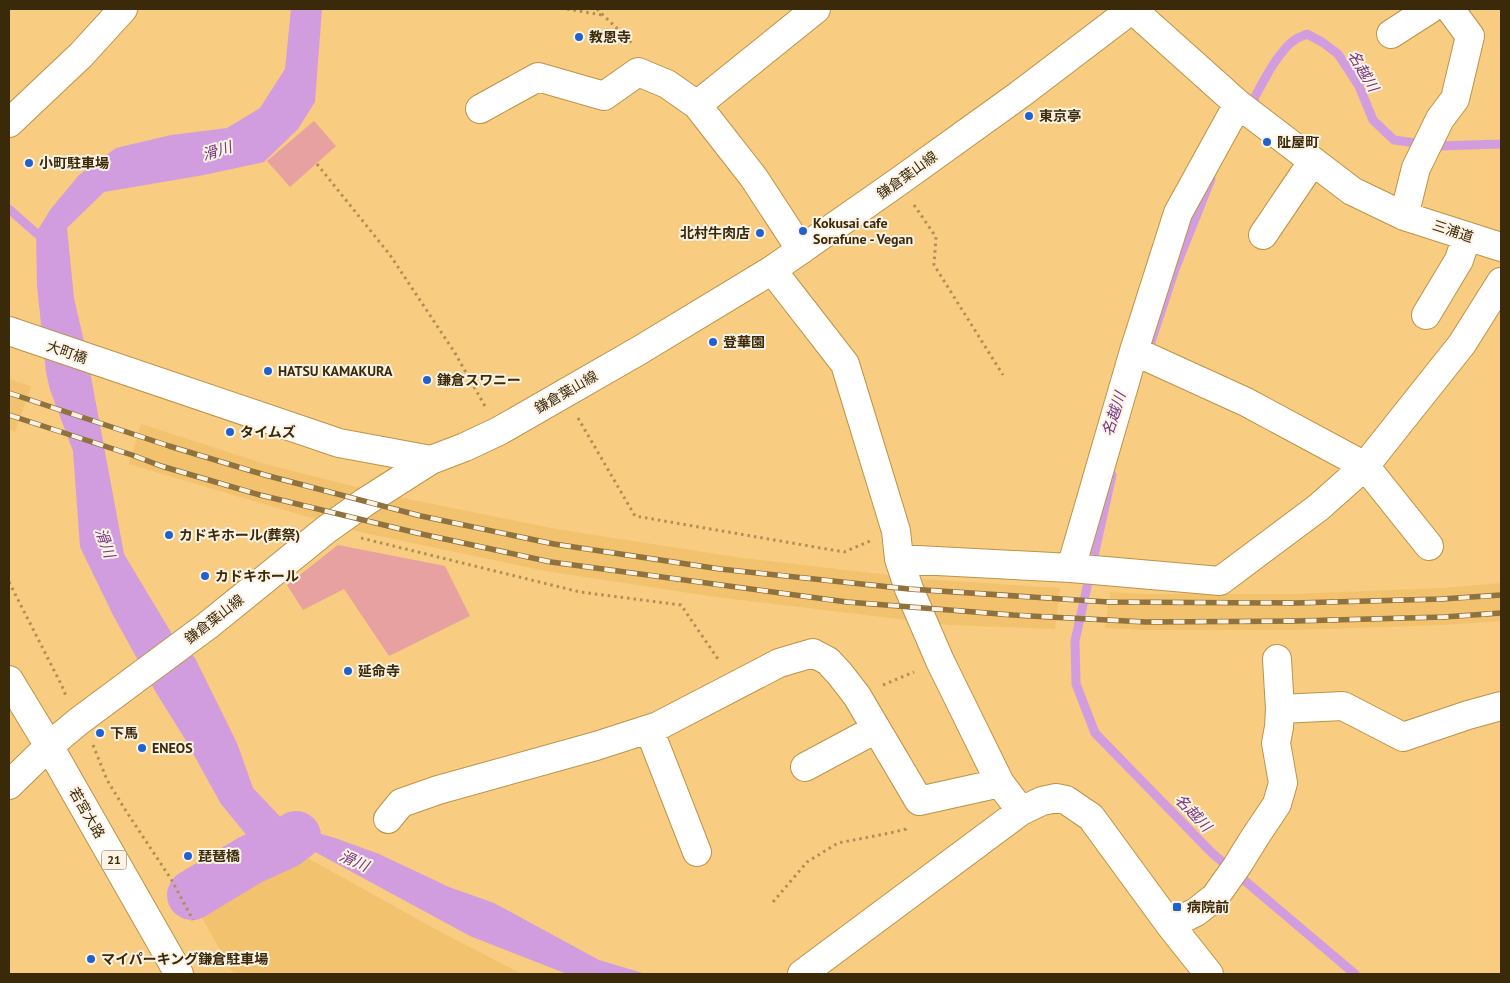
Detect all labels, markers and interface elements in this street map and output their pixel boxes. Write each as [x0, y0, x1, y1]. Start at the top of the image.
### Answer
place label: 教恩寺 [589, 28, 631, 46]
marker: 教恩寺 [573, 31, 585, 43]
water label: 名越川 [1344, 47, 1384, 97]
place label: 東京亭 [1039, 107, 1081, 125]
marker: 東京亭 [1023, 110, 1035, 122]
place label: 阯屋町 [1277, 133, 1319, 151]
water label: 滑川 [200, 136, 236, 164]
marker: 阯屋町 [1261, 136, 1273, 148]
street label: 鎌倉葉山線 [873, 147, 941, 203]
place label: 小町駐車場 [39, 154, 109, 172]
marker: 小町駐車場 [23, 157, 35, 169]
place label: Kokusai cafe Sorafune - Vegan [813, 214, 913, 248]
street label: 三浦道 [1430, 216, 1476, 246]
place label: 北村牛肉店 [680, 224, 750, 242]
marker: Kokusai cafe Sorafune - Vegan [797, 225, 809, 237]
marker: 北村牛肉店 [754, 227, 766, 239]
place label: 登華園 [723, 333, 765, 351]
marker: 登華園 [707, 336, 719, 348]
street label: 大町橋 [44, 337, 90, 367]
place label: HATSU KAMAKURA [278, 362, 393, 380]
marker: HATSU KAMAKURA [262, 365, 274, 377]
street label: 鎌倉葉山線 [531, 367, 601, 417]
place label: 鎌倉スワニー [437, 371, 521, 389]
marker: 鎌倉スワニー [421, 374, 433, 386]
water label: 名越川 [1098, 388, 1130, 438]
place label: タイムズ [240, 423, 296, 441]
marker: タイムズ [224, 426, 236, 438]
water label: 滑川 [91, 525, 120, 562]
place label: カドキホール(葬祭) [179, 526, 300, 544]
marker: カドキホール(葬祭) [163, 529, 175, 541]
place label: カドキホール [215, 567, 299, 585]
marker: カドキホール [199, 570, 211, 582]
street label: 鎌倉葉山線 [181, 590, 247, 648]
place label: 延命寺 [358, 662, 400, 680]
marker: 延命寺 [342, 665, 354, 677]
place label: 下馬 [110, 724, 138, 742]
marker: 下馬 [94, 727, 106, 739]
place label: ENEOS [152, 739, 193, 757]
marker: ENEOS [136, 742, 148, 754]
street label: 若宮大路 [65, 784, 109, 842]
water label: 名越川 [1171, 790, 1217, 837]
water label: 滑川 [337, 846, 374, 876]
place label: 琵琶橋 [198, 847, 240, 865]
road number: 21 [102, 850, 126, 870]
marker: 琵琶橋 [182, 850, 194, 862]
place label: 病院前 [1187, 898, 1229, 916]
marker: 病院前 [1171, 901, 1183, 913]
place label: マイパーキング鎌倉駐車場 [101, 950, 268, 968]
marker: マイパーキング鎌倉駐車場 [85, 953, 97, 965]

